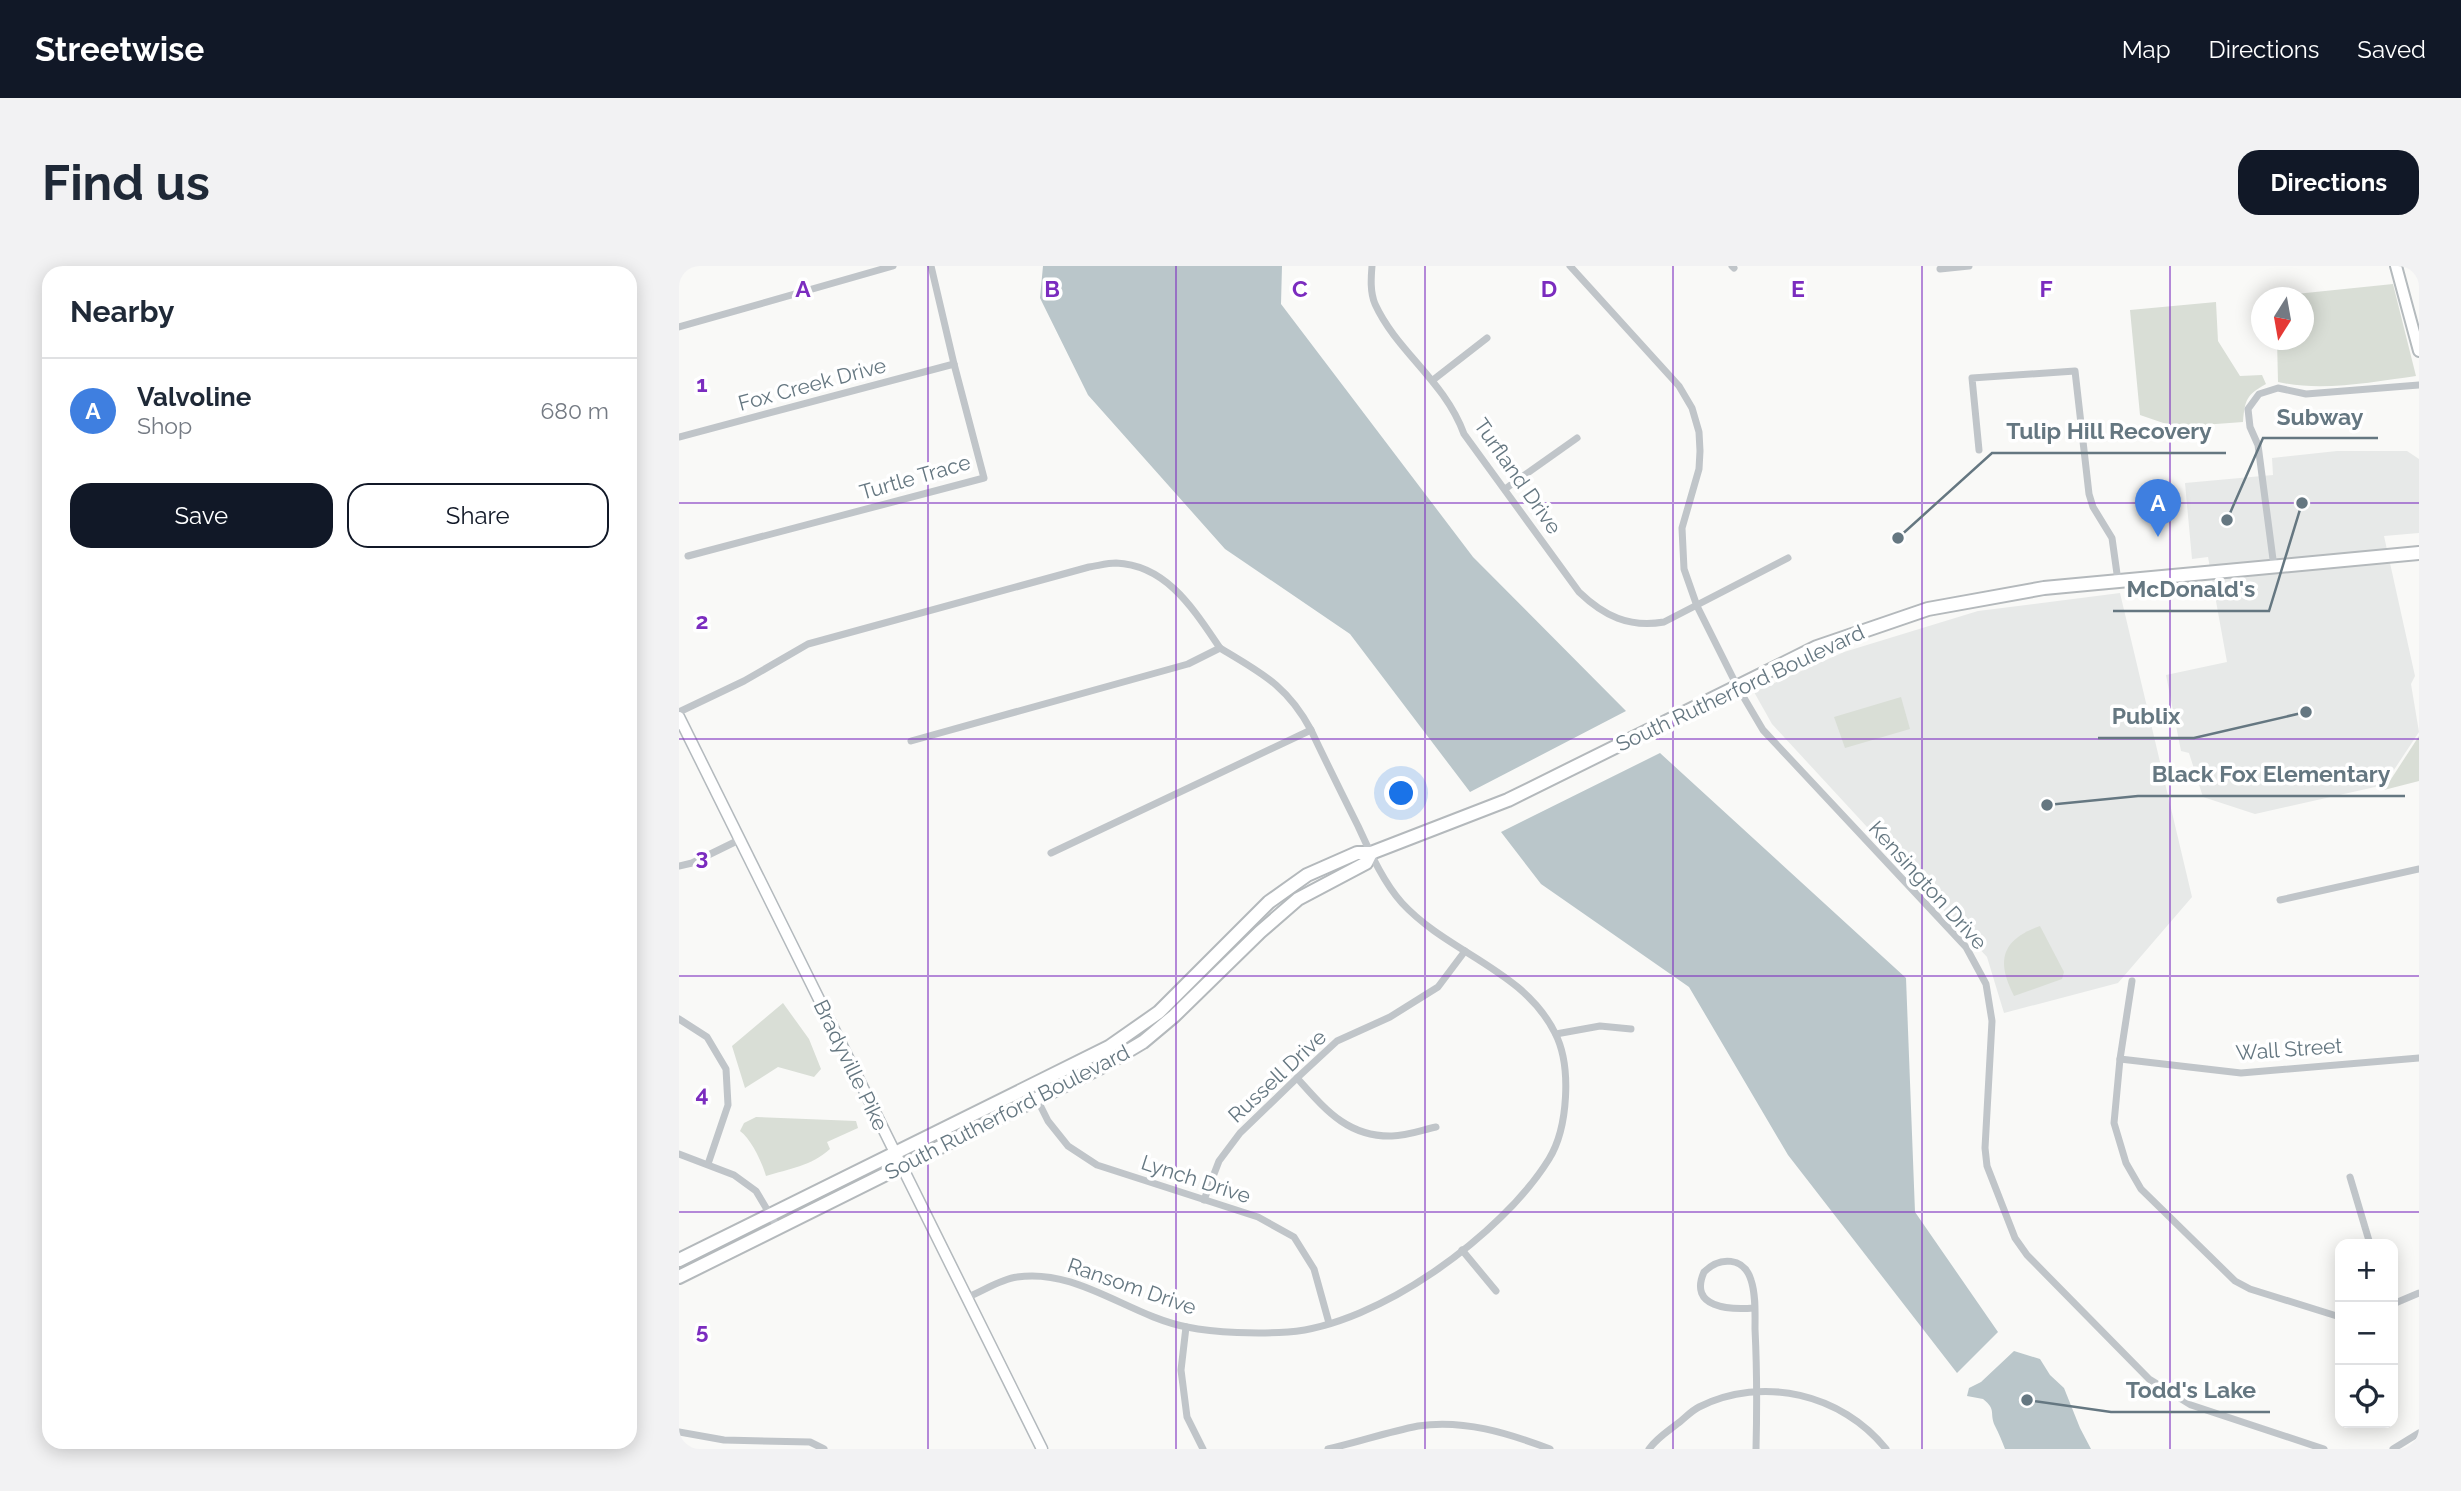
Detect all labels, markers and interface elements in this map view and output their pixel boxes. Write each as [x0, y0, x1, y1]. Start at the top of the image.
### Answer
text: Streetwise [35, 30, 204, 69]
text: Map [2122, 35, 2171, 64]
text: Directions [2209, 35, 2319, 64]
text: Saved [2357, 35, 2426, 64]
button: Directions [2238, 150, 2419, 215]
text: Find us [42, 154, 210, 211]
text: A [795, 275, 811, 302]
text: B [1044, 275, 1060, 302]
text: C [1292, 275, 1308, 302]
text: D [1541, 275, 1557, 302]
text: E [1791, 275, 1805, 302]
text: F [2039, 275, 2053, 302]
north arrow [2251, 287, 2314, 350]
text: Nearby [70, 294, 174, 329]
street label: Fox Creek Drive [735, 352, 889, 416]
text: 1 [696, 370, 708, 397]
text: Valvoline [137, 382, 251, 412]
callout: Subway [2263, 394, 2378, 438]
text: A [85, 397, 101, 424]
text: 680 m [540, 397, 609, 424]
text: Subway [2277, 403, 2364, 430]
callout: Tulip Hill Recovery [1992, 409, 2226, 453]
text: Shop [137, 412, 192, 439]
street label: Turfland Drive [1469, 413, 1567, 539]
text: Tulip Hill Recovery [2006, 417, 2212, 444]
street label: Turtle Trace [857, 449, 973, 505]
pin: A [2135, 479, 2181, 537]
button: Save [70, 483, 333, 548]
button: Share [347, 483, 609, 548]
callout: McDonald's [2113, 567, 2269, 611]
text: McDonald's [2127, 575, 2255, 602]
text: 2 [696, 607, 708, 634]
street label: South Rutherford Boulevard [1612, 619, 1868, 757]
callout: Publix [2098, 694, 2194, 738]
text: Publix [2112, 702, 2181, 729]
callout: Black Fox Elementary [2138, 752, 2405, 796]
text: Black Fox Elementary [2152, 760, 2391, 787]
your location [1384, 776, 1418, 810]
street label: Kensington Drive [1864, 816, 1992, 954]
text: 3 [696, 843, 708, 870]
street label: Bradyville Pike [809, 995, 893, 1135]
street label: Russell Drive [1223, 1024, 1331, 1128]
street label: Wall Street [2235, 1033, 2343, 1065]
street label: South Rutherford Boulevard [881, 1039, 1133, 1185]
text: 4 [695, 1080, 709, 1107]
street label: Lynch Drive [1138, 1150, 1254, 1208]
map controls [2335, 1239, 2398, 1428]
button: + [2335, 1239, 2398, 1302]
street label: Ransom Drive [1064, 1252, 1200, 1320]
button: − [2335, 1302, 2398, 1365]
text: 5 [696, 1317, 709, 1344]
button: locate [2335, 1365, 2398, 1428]
callout: Todd's Lake [2111, 1368, 2270, 1412]
text: Todd's Lake [2126, 1376, 2256, 1403]

